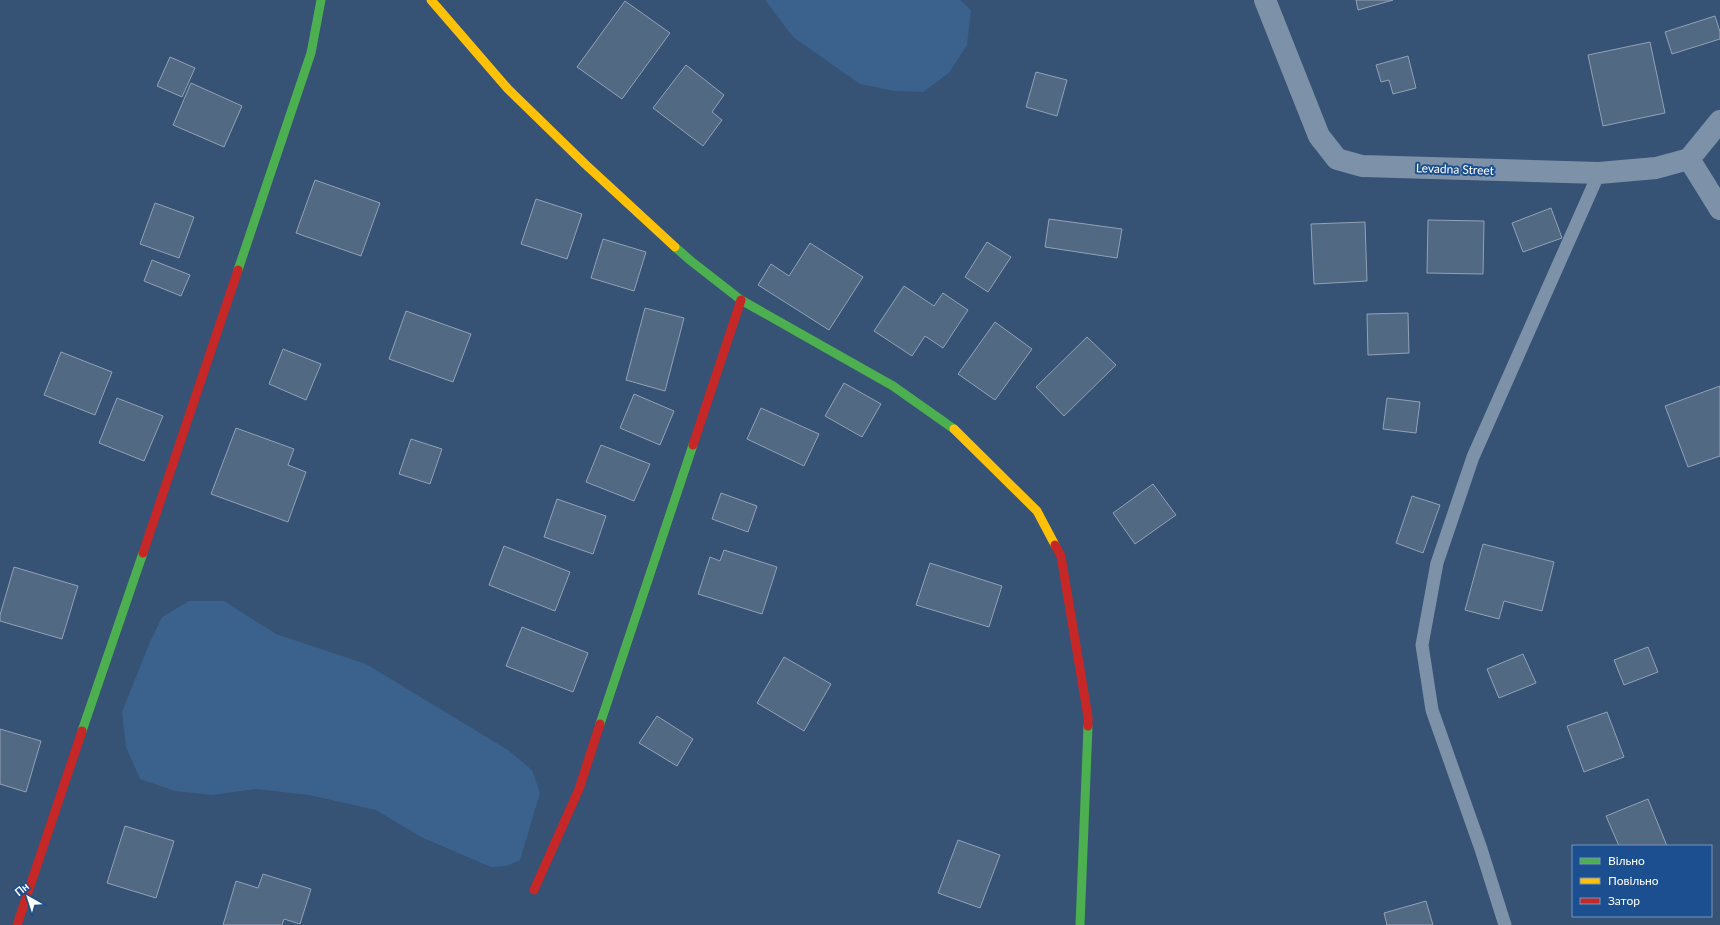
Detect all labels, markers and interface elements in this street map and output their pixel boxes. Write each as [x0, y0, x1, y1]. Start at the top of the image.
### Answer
street label: Levadna Street [1416, 160, 1495, 178]
legend [1572, 845, 1712, 917]
text: Вільно [1608, 853, 1645, 868]
text: Повільно [1608, 873, 1659, 888]
north arrow [8, 877, 48, 917]
text: Пн [12, 879, 31, 898]
text: Затор [1608, 893, 1640, 908]

